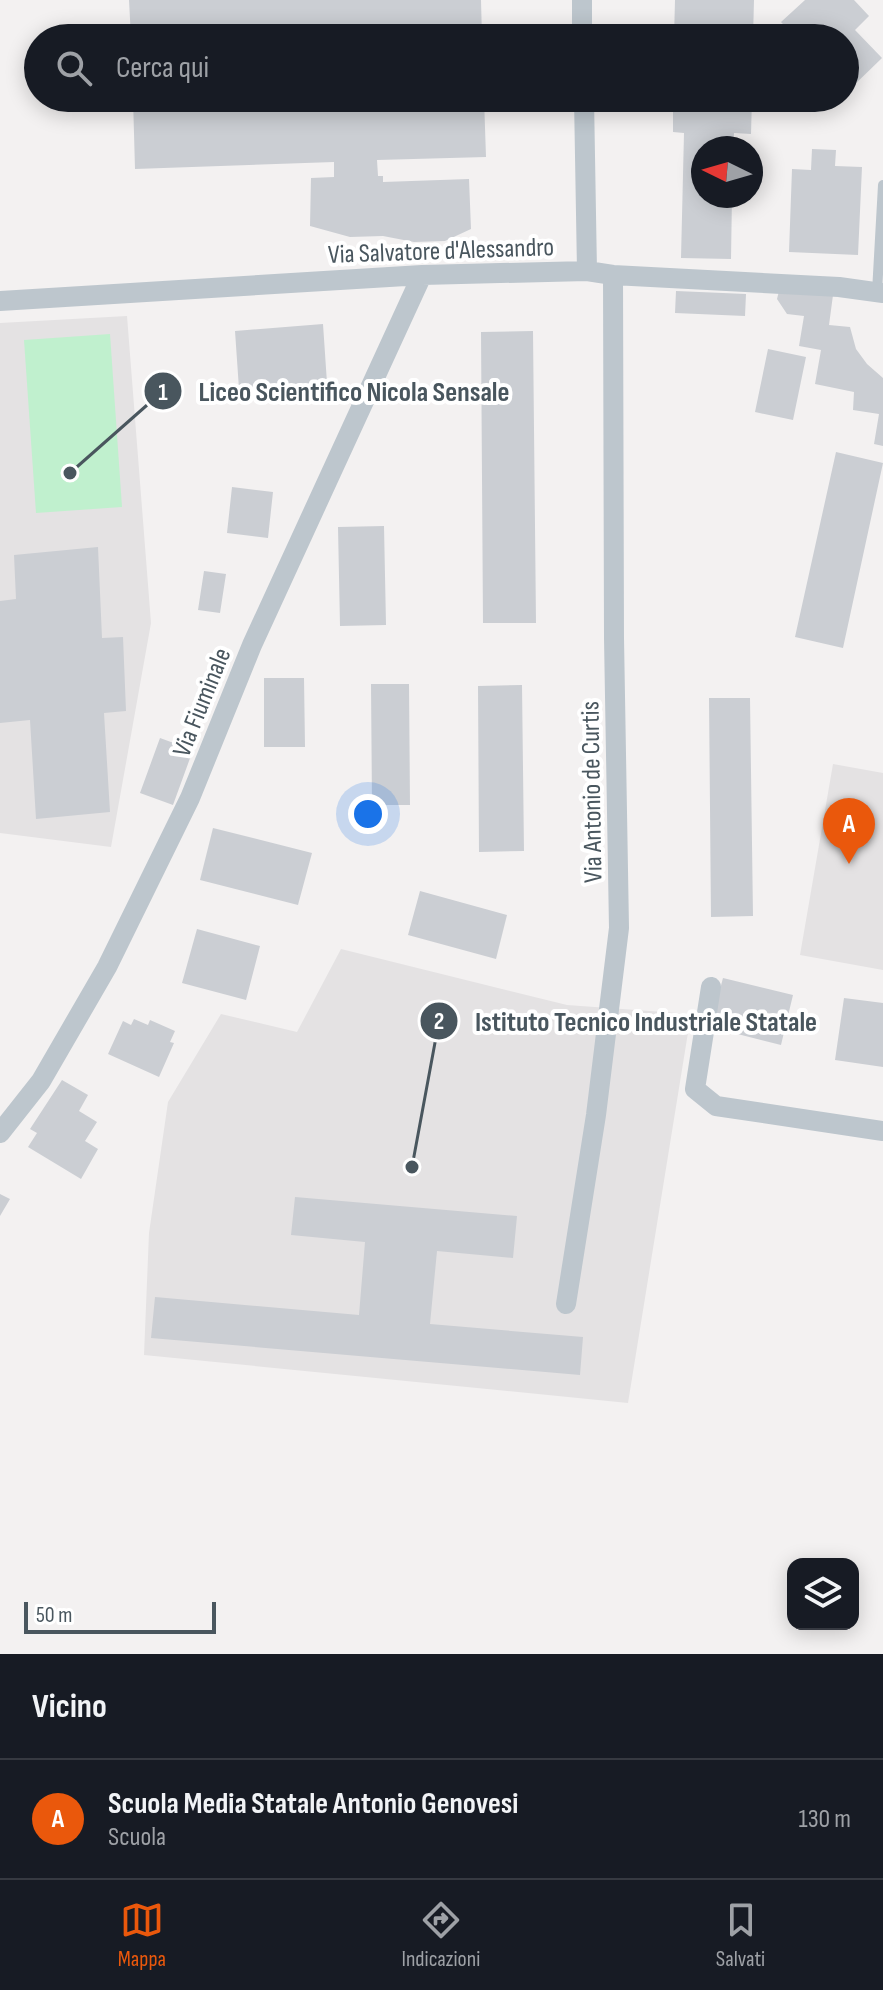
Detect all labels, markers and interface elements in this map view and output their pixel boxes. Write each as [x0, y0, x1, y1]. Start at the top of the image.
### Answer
search box [24, 24, 859, 112]
icon: search [52, 46, 96, 90]
text: Cerca qui [116, 50, 209, 86]
north arrow [691, 136, 763, 208]
street label: Via Salvatore d'Alessandro [327, 232, 555, 271]
callout: Liceo Scientifico Nicola Sensale [143, 365, 526, 417]
text: Liceo Scientifico Nicola Sensale [198, 376, 510, 409]
text: 1 [158, 378, 168, 407]
street label: Via Fiuminale [167, 644, 238, 761]
street label: Via Antonio de Curtis [575, 701, 610, 883]
your location [348, 794, 388, 834]
pin: A [823, 798, 875, 864]
callout: Istituto Tecnico Industriale Statale [419, 995, 833, 1047]
text: Istituto Tecnico Industriale Statale [475, 1006, 817, 1039]
text: 2 [434, 1007, 444, 1036]
map controls [787, 1558, 859, 1630]
button: layers [787, 1558, 859, 1630]
scale bar [24, 1598, 216, 1634]
text: 50 m [36, 1602, 72, 1629]
text: Vicino [32, 1686, 107, 1727]
text: Scuola Media Statale Antonio Genovesi [108, 1786, 518, 1822]
text: A [52, 1804, 64, 1835]
text: 130 m [799, 1804, 851, 1835]
text: Scuola [108, 1822, 166, 1853]
tab: Mappa [118, 1898, 166, 1973]
tab: Indicazioni [402, 1898, 480, 1973]
tab: Salvati [716, 1898, 765, 1973]

